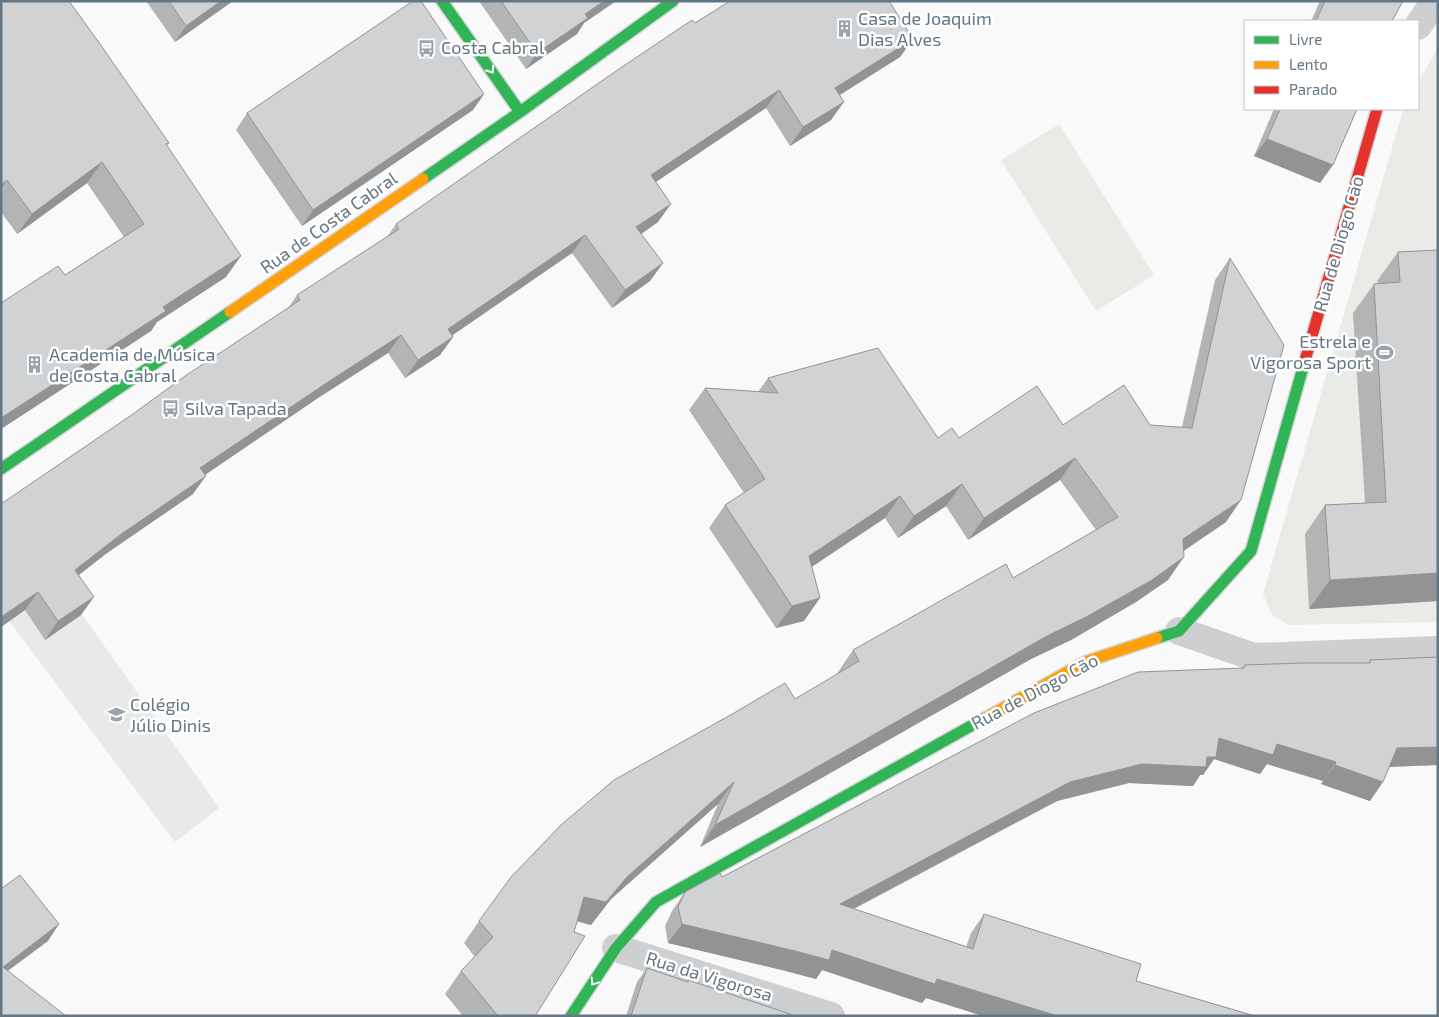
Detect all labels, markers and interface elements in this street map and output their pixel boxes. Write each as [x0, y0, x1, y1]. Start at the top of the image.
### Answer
place label: Casa de Joaquim Dias Alves [858, 7, 992, 50]
building icon: Casa de Joaquim Dias Alves [834, 19, 854, 39]
legend [1244, 20, 1419, 110]
text: Livre [1289, 30, 1322, 48]
place label: Costa Cabral [441, 36, 545, 58]
bus stop icon: Costa Cabral [417, 38, 437, 58]
text: Lento [1289, 55, 1328, 73]
one-way arrow [485, 64, 494, 73]
text: Parado [1289, 80, 1337, 98]
street label: Rua de Costa Cabral [256, 166, 402, 278]
street label: Rua de Diogo Cão [1308, 173, 1368, 314]
place label: Estrela e Vigorosa Sport [1250, 330, 1371, 373]
sports icon: Estrela e Vigorosa Sport [1375, 342, 1395, 362]
place label: Academia de Música de Costa Cabral [49, 343, 215, 386]
building icon: Academia de Música de Costa Cabral [25, 355, 45, 375]
place label: Silva Tapada [185, 397, 287, 419]
bus stop icon: Silva Tapada [161, 399, 181, 419]
street label: Rua de Diogo Cão [967, 648, 1102, 734]
place label: Colégio Júlio Dinis [130, 693, 211, 736]
school or university icon: Colégio Júlio Dinis [106, 705, 126, 725]
street label: Rua da Vigorosa [643, 946, 775, 1006]
one-way arrow [591, 976, 600, 986]

